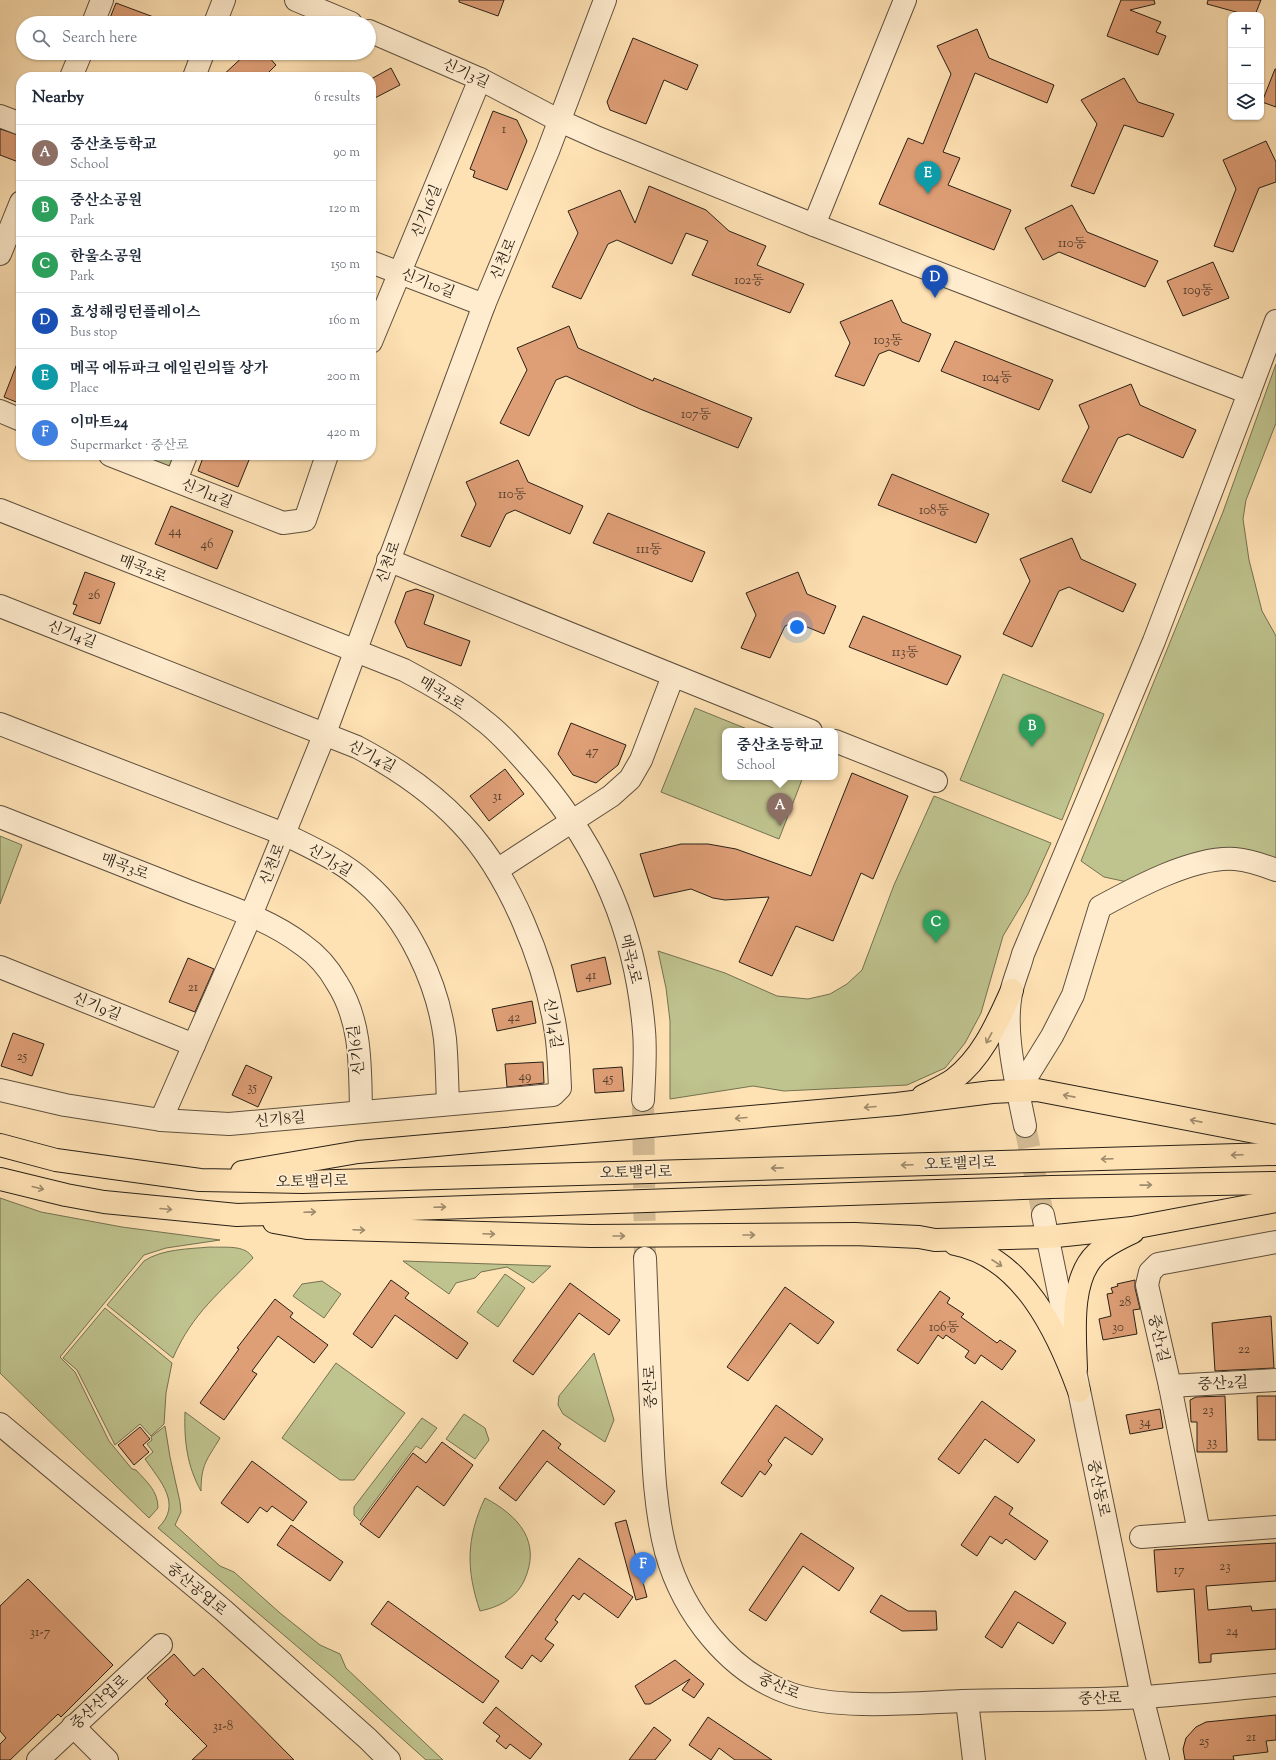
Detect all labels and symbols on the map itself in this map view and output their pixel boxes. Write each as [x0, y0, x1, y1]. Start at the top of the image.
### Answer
street label: 신기3길 [438, 54, 492, 94]
house number: 1 [502, 121, 507, 139]
pin: E [915, 161, 941, 194]
street label: 신기16길 [407, 182, 448, 241]
street label: 신천로 [486, 235, 523, 284]
house number: 110동 [1058, 235, 1087, 253]
street label: 신기10길 [397, 264, 458, 304]
pin: D [922, 265, 948, 298]
house number: 102동 [734, 272, 764, 290]
house number: 109동 [1183, 282, 1213, 300]
house number: 103동 [874, 332, 903, 350]
house number: 104동 [982, 369, 1012, 387]
house number: 107동 [681, 406, 712, 424]
street label: 신기11길 [178, 475, 235, 514]
house number: 110동 [498, 486, 527, 504]
house number: 108동 [919, 502, 950, 520]
house number: 44 [168, 523, 182, 541]
house number: 46 [201, 536, 213, 554]
street label: 신천로 [372, 538, 407, 587]
house number: 111동 [636, 541, 662, 559]
street label: 매곡2로 [115, 550, 170, 589]
house number: 26 [88, 587, 100, 605]
street label: 신기4길 [44, 616, 99, 654]
your location [787, 617, 807, 637]
house number: 113동 [892, 644, 919, 662]
street label: 매곡2로 [414, 672, 469, 717]
pin: B [1019, 714, 1045, 747]
street label: 신기4길 [344, 736, 399, 779]
house number: 47 [585, 743, 599, 761]
house number: 31 [492, 788, 502, 806]
pin: A [767, 793, 793, 826]
street label: 신천로 [256, 840, 291, 889]
street label: 신기5길 [303, 840, 355, 883]
street label: 매곡3로 [98, 849, 152, 886]
pin: C [923, 910, 949, 943]
street label: 매곡2로 [614, 932, 646, 987]
house number: 41 [586, 967, 597, 985]
house number: 21 [188, 979, 199, 997]
street label: 신기9길 [69, 988, 124, 1027]
street label: 신기4길 [537, 996, 566, 1050]
house number: 42 [508, 1009, 520, 1027]
street label: 신기6길 [344, 1023, 371, 1076]
one-way arrow [985, 1032, 992, 1044]
house number: 25 [17, 1048, 28, 1066]
house number: 49 [519, 1068, 531, 1086]
house number: 45 [603, 1070, 614, 1088]
house number: 35 [247, 1079, 257, 1097]
one-way arrow [1063, 1092, 1076, 1100]
one-way arrow [864, 1103, 877, 1110]
street label: 신기8길 [254, 1108, 306, 1133]
one-way arrow [735, 1115, 748, 1122]
one-way arrow [1190, 1116, 1203, 1124]
one-way arrow [1231, 1151, 1244, 1159]
street label: 오토밸리로 [923, 1153, 997, 1176]
one-way arrow [1101, 1155, 1114, 1163]
one-way arrow [901, 1161, 914, 1168]
street label: 오토밸리로 [600, 1162, 673, 1185]
one-way arrow [771, 1164, 784, 1172]
street label: 오토밸리로 [276, 1171, 349, 1194]
one-way arrow [1139, 1182, 1152, 1189]
one-way arrow [31, 1185, 44, 1193]
one-way arrow [433, 1203, 446, 1211]
one-way arrow [159, 1205, 172, 1212]
one-way arrow [303, 1208, 316, 1216]
one-way arrow [352, 1226, 365, 1234]
one-way arrow [482, 1230, 495, 1237]
one-way arrow [742, 1231, 755, 1239]
one-way arrow [612, 1232, 625, 1240]
one-way arrow [991, 1258, 1002, 1267]
house number: 28 [1119, 1294, 1131, 1312]
street label: 중산1길 [1142, 1312, 1173, 1364]
house number: 106동 [929, 1319, 960, 1337]
house number: 30 [1112, 1319, 1124, 1337]
house number: 22 [1238, 1341, 1250, 1359]
street label: 중산로 [640, 1364, 663, 1409]
street label: 중산2길 [1197, 1373, 1249, 1396]
house number: 23 [1202, 1402, 1214, 1420]
house number: 34 [1139, 1414, 1151, 1432]
house number: 33 [1207, 1434, 1217, 1452]
street label: 중산동로 [1081, 1458, 1114, 1519]
pin: F [630, 1552, 656, 1585]
house number: 23 [1219, 1558, 1231, 1576]
street label: 중산공업로 [162, 1559, 231, 1622]
house number: 17 [1174, 1562, 1185, 1580]
house number: 24 [1226, 1623, 1239, 1641]
house number: 31-7 [30, 1624, 51, 1642]
street label: 중산로 [754, 1669, 803, 1706]
street label: 중산산업로 [66, 1670, 134, 1735]
street label: 중산로 [1078, 1689, 1122, 1710]
house number: 31-8 [213, 1718, 233, 1736]
house number: 21 [1246, 1729, 1257, 1747]
house number: 25 [1199, 1733, 1210, 1751]

